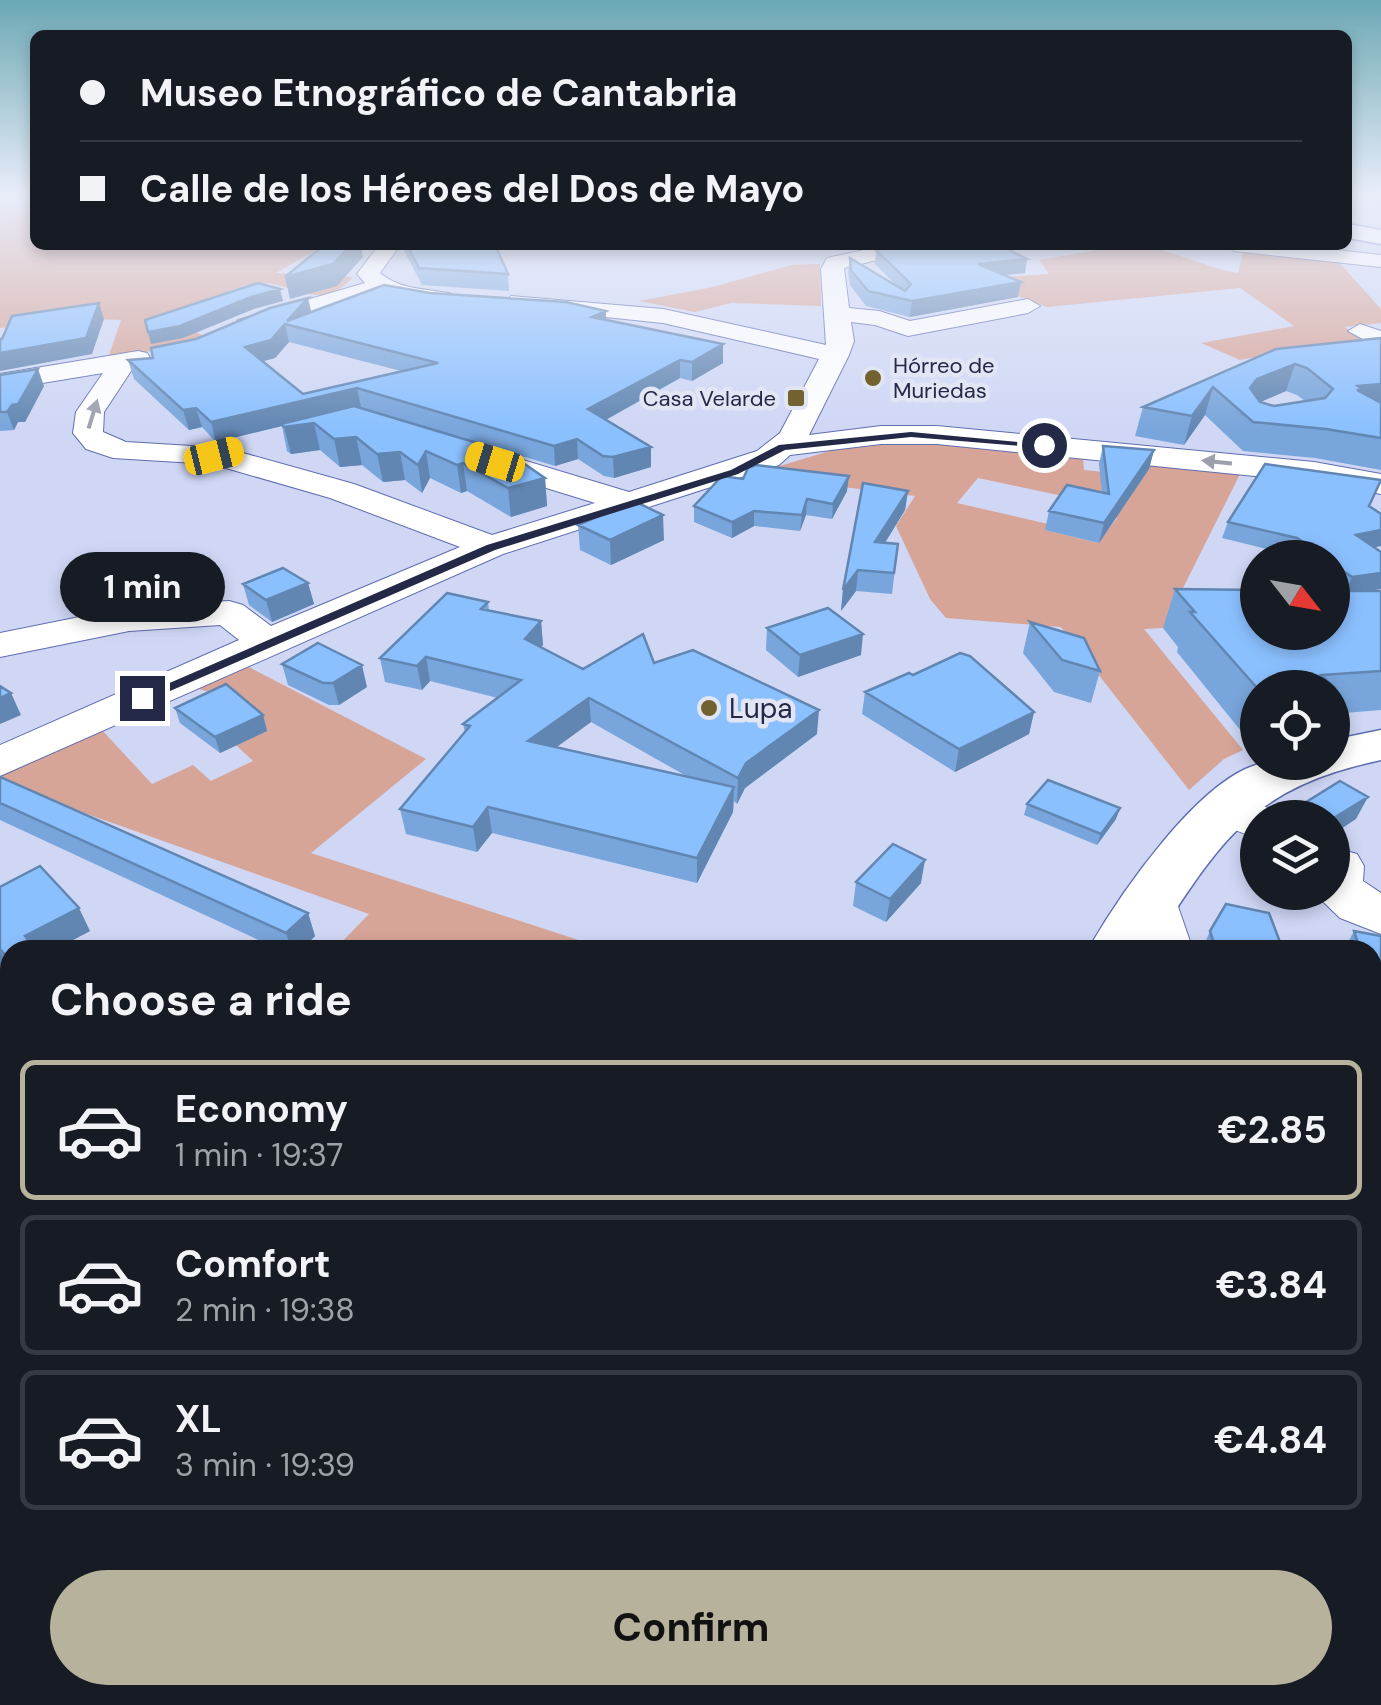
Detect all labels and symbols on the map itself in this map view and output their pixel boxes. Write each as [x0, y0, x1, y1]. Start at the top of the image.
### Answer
place label: Hórreo de Muriedas [893, 351, 995, 405]
marker: Hórreo de Muriedas [862, 367, 884, 389]
place label: Casa Velarde [643, 384, 776, 413]
marker: Casa Velarde [785, 387, 807, 409]
one-way arrow [86, 398, 101, 428]
route start [1022, 423, 1067, 468]
car [181, 434, 247, 478]
car [462, 439, 528, 485]
one-way arrow [1200, 453, 1232, 469]
north arrow [1240, 540, 1350, 650]
callout: 1 min [59, 553, 224, 623]
route end [120, 676, 165, 721]
place label: Lupa [729, 690, 793, 727]
marker: Lupa [698, 697, 720, 719]

